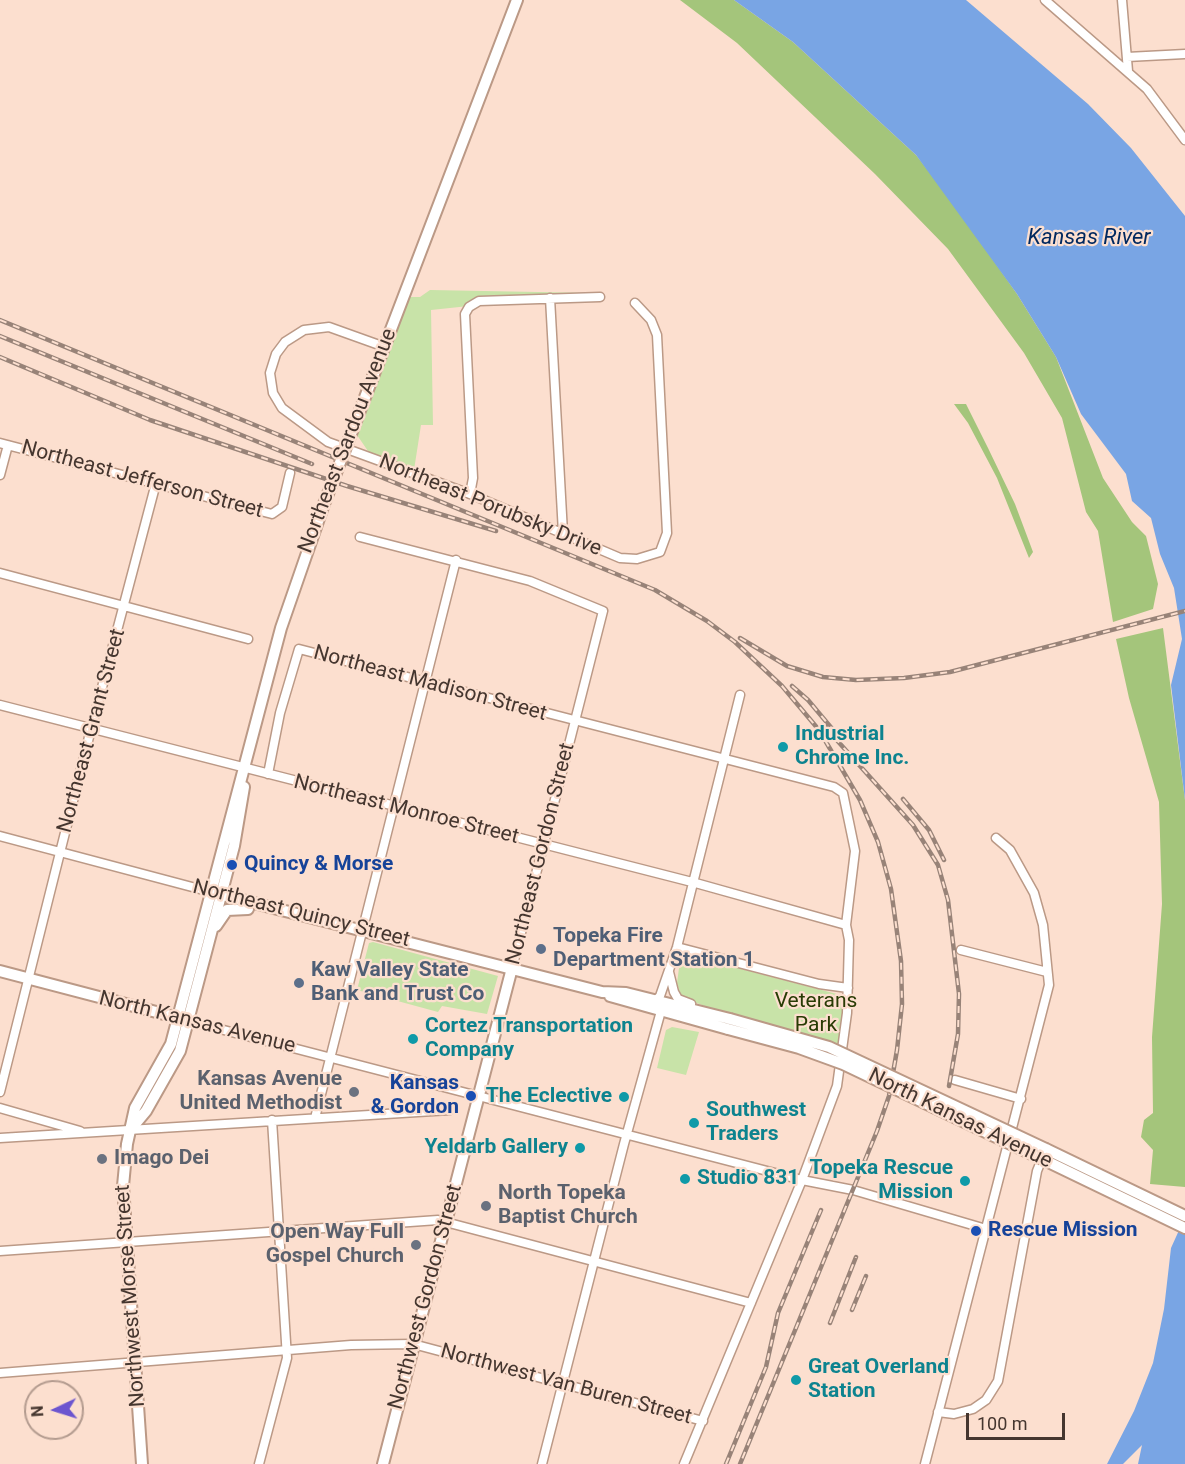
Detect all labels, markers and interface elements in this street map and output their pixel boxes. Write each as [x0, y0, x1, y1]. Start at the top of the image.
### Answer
water label: Kansas River [1028, 225, 1150, 251]
street label: Northeast Sardou Avenue [293, 325, 403, 557]
street label: Northeast Jefferson Street [19, 436, 265, 524]
street label: Northeast Porubsky Drive [375, 450, 605, 562]
street label: Northeast Grant Street [53, 626, 131, 836]
street label: Northeast Madison Street [311, 641, 549, 727]
place label: Industrial Chrome Inc. [795, 722, 909, 772]
street label: Northeast Gordon Street [501, 740, 581, 968]
marker: Industrial Chrome Inc. [776, 740, 790, 754]
street label: Northeast Monroe Street [291, 770, 521, 850]
place label: Quincy & Morse [244, 852, 393, 878]
marker: Quincy & Morse [225, 858, 239, 872]
street label: Northeast Quincy Street [190, 875, 412, 953]
place label: Topeka Fire Department Station 1 [553, 924, 755, 974]
marker: Topeka Fire Department Station 1 [534, 942, 548, 956]
place label: Kaw Valley State Bank and Trust Co [311, 958, 484, 1008]
marker: Kaw Valley State Bank and Trust Co [292, 976, 306, 990]
street label: North Kansas Avenue [96, 986, 298, 1060]
park label: Veterans Park [775, 989, 857, 1039]
place label: Cortez Transportation Company [425, 1014, 633, 1064]
marker: Cortez Transportation Company [406, 1032, 420, 1046]
street label: North Kansas Avenue [864, 1064, 1056, 1174]
place label: Kansas Avenue United Methodist [180, 1067, 342, 1117]
place label: Kansas & Gordon [371, 1071, 459, 1121]
place label: The Eclective [486, 1084, 612, 1110]
marker: Kansas Avenue United Methodist [347, 1085, 361, 1099]
marker: Kansas & Gordon [464, 1089, 478, 1103]
marker: The Eclective [617, 1090, 631, 1104]
place label: Southwest Traders [706, 1098, 806, 1148]
marker: Southwest Traders [687, 1116, 701, 1130]
place label: Yeldarb Gallery [425, 1135, 568, 1161]
marker: Yeldarb Gallery [573, 1141, 587, 1155]
place label: Imago Dei [114, 1146, 209, 1172]
marker: Imago Dei [95, 1152, 109, 1166]
place label: Topeka Rescue Mission [809, 1156, 953, 1206]
place label: Studio 831 [697, 1166, 799, 1192]
marker: Studio 831 [678, 1172, 692, 1186]
marker: Topeka Rescue Mission [958, 1174, 972, 1188]
place label: North Topeka Baptist Church [498, 1181, 638, 1231]
street label: Northwest Gordon Street [384, 1182, 468, 1412]
street label: Northwest Morse Street [111, 1184, 151, 1408]
marker: North Topeka Baptist Church [479, 1199, 493, 1213]
place label: Rescue Mission [988, 1218, 1138, 1244]
place label: Open Way Full Gospel Church [266, 1220, 404, 1270]
marker: Rescue Mission [969, 1224, 983, 1238]
marker: Open Way Full Gospel Church [409, 1238, 423, 1252]
street label: Northwest Van Buren Street [438, 1339, 694, 1431]
place label: Great Overland Station [808, 1355, 949, 1405]
marker: Great Overland Station [789, 1373, 803, 1387]
north arrow [24, 1380, 84, 1440]
scale bar [969, 1401, 1068, 1439]
text: N [28, 1405, 47, 1417]
text: 100 m [977, 1413, 1028, 1434]

